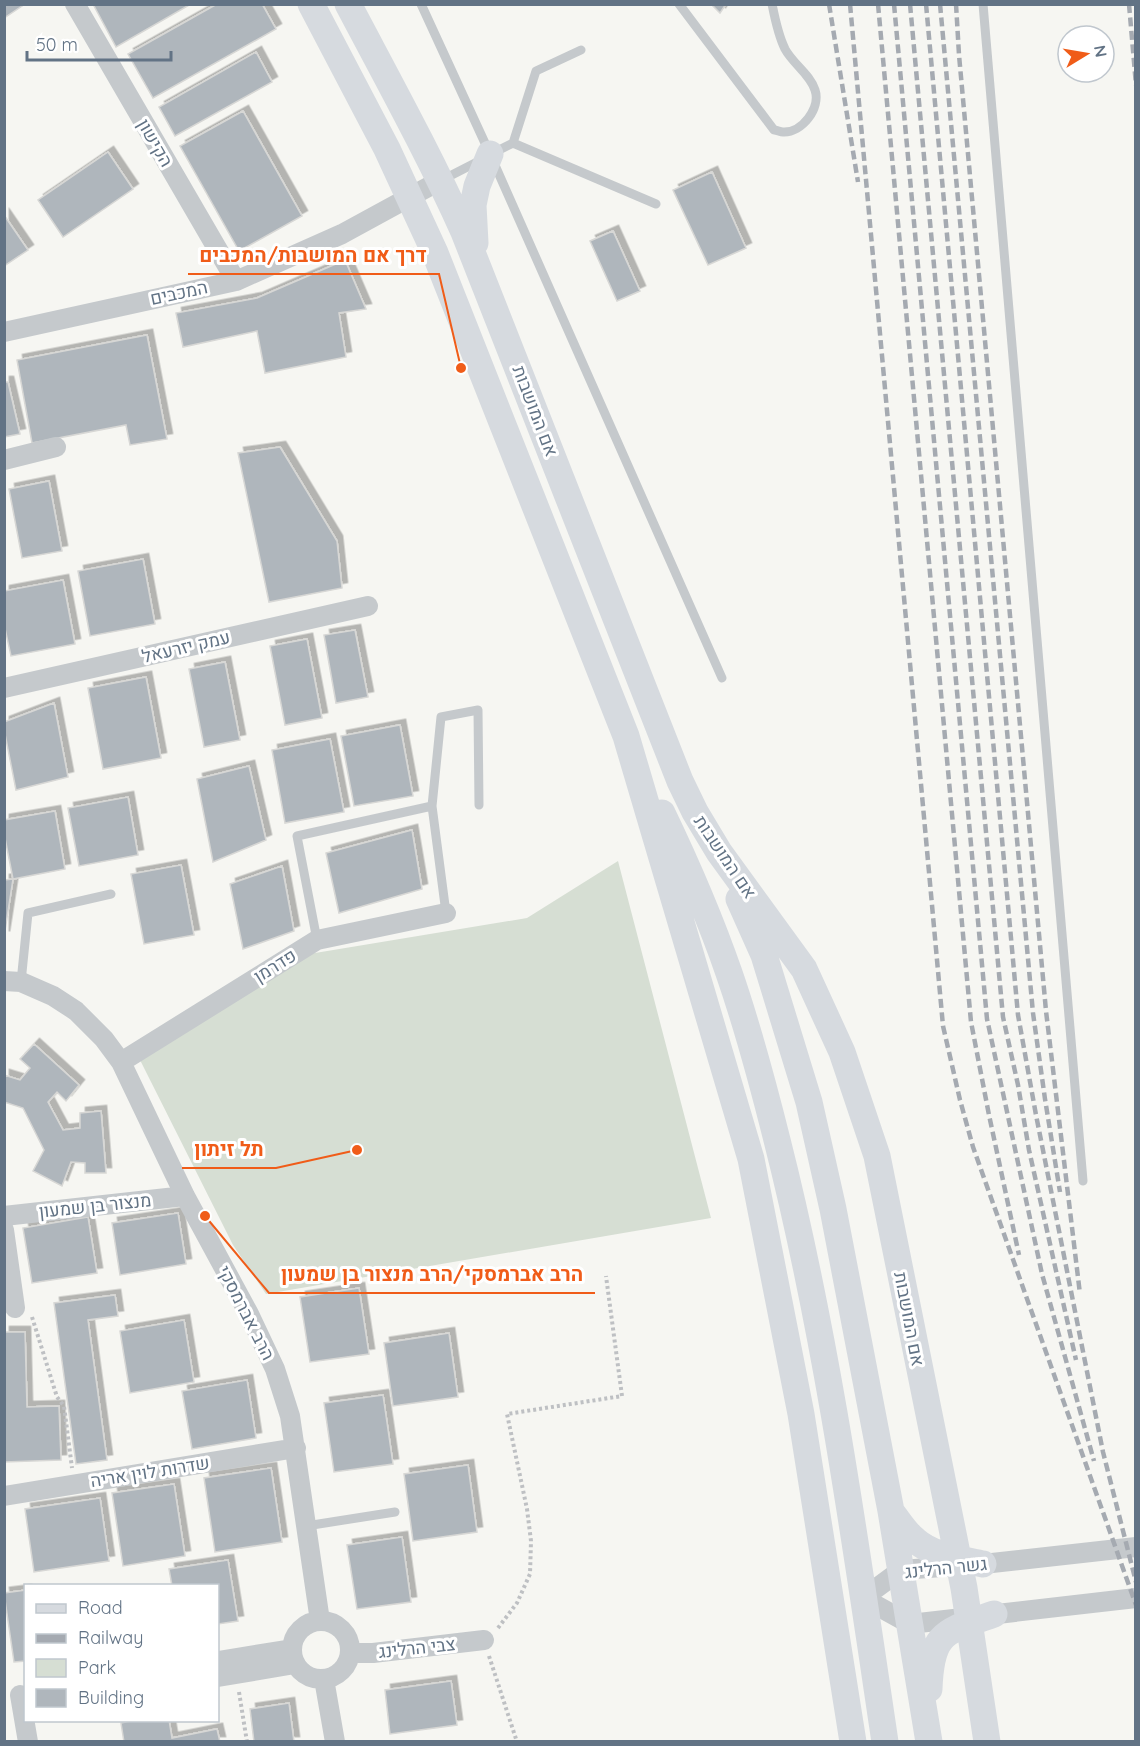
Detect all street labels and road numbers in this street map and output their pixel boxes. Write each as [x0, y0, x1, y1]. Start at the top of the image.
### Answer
street label: הקישון [132, 114, 178, 171]
street label: המכבים [148, 275, 210, 310]
street label: אם המושבות [508, 362, 563, 460]
street label: עמק יזרעאל [140, 625, 232, 668]
street label: אם המושבות [689, 811, 762, 903]
street label: פדרמן [249, 944, 300, 988]
street label: מנצור בן שמעון [38, 1188, 152, 1223]
street label: הרב אברמסקי [213, 1262, 280, 1364]
street label: אם המושבות [889, 1270, 930, 1368]
street label: שדרות לוין אריה [89, 1451, 211, 1492]
street label: גשר הרלינג [904, 1552, 988, 1583]
street label: צבי הרלינג [377, 1632, 457, 1663]

